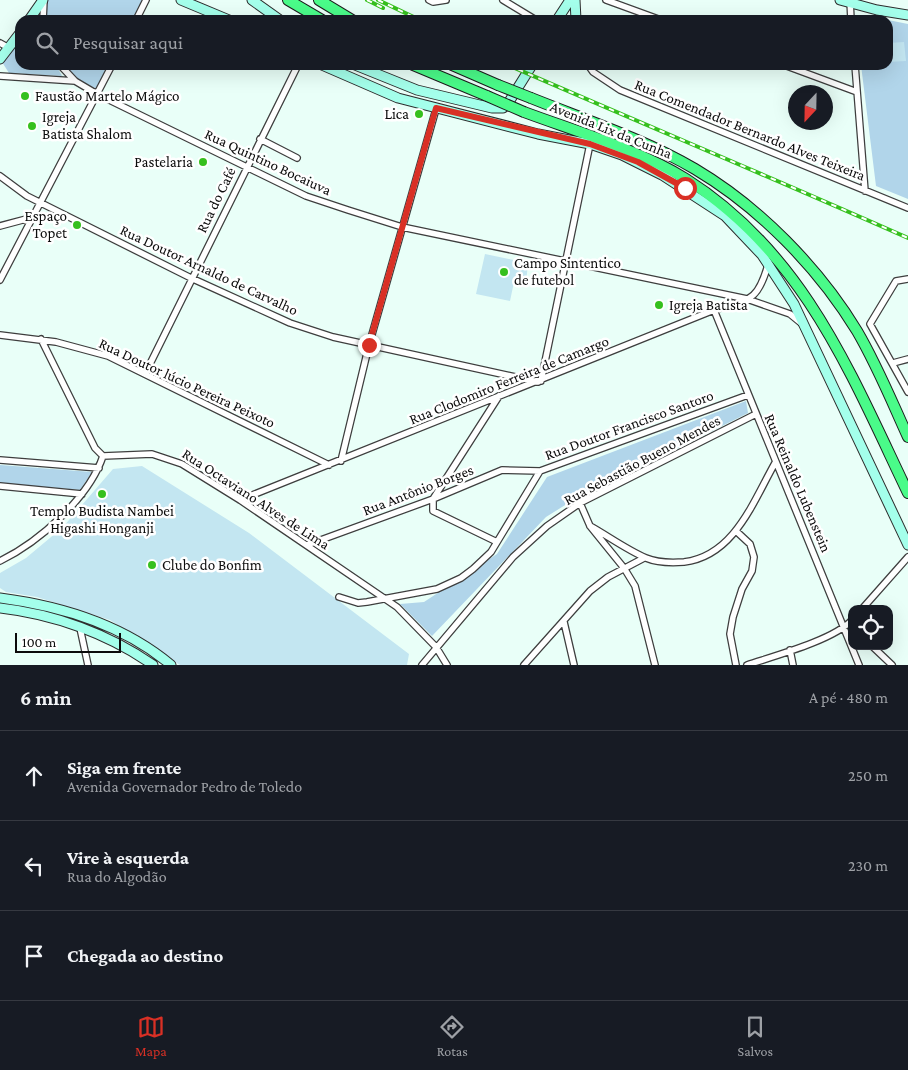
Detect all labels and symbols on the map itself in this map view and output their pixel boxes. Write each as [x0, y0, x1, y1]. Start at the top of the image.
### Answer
street label: Rua Comendador Bernardo Alves Teixeira [632, 76, 868, 184]
north arrow [788, 85, 833, 130]
place label: Faustão Martelo Mágico [35, 88, 179, 105]
marker: Faustão Martelo Mágico [19, 90, 31, 102]
street label: Avenida Lix da Cunha [548, 98, 674, 162]
place label: Lica [384, 106, 409, 122]
marker: Lica [413, 108, 425, 120]
place label: Igreja Batista Shalom [42, 109, 132, 142]
marker: Igreja Batista Shalom [26, 120, 38, 132]
street label: Rua Quintino Bocaiuva [202, 126, 334, 198]
place label: Pastelaria [134, 154, 193, 170]
marker: Pastelaria [197, 156, 209, 168]
street label: Rua do Café [193, 164, 239, 235]
route start [674, 177, 697, 200]
place label: Espaço Topet [25, 208, 68, 242]
marker: Espaço Topet [71, 219, 83, 231]
street label: Rua Doutor Arnaldo de Carvalho [118, 222, 300, 318]
place label: Campo Sintentico de futebol [514, 255, 621, 288]
marker: Campo Sintentico de futebol [498, 266, 510, 278]
place label: Igreja Batista [669, 297, 748, 314]
marker: Igreja Batista [653, 299, 665, 311]
street label: Rua Clodomiro Ferreira de Camargo [407, 333, 611, 428]
route end [358, 334, 381, 357]
street label: Rua Doutor lúcio Pereira Peixoto [96, 335, 278, 431]
street label: Rua Doutor Francisco Santoro [543, 387, 715, 463]
street label: Rua Reinaldo Lubenstein [762, 411, 834, 555]
street label: Rua Sebastião Bueno Mendes [561, 412, 723, 508]
street label: Rua Octaviano Alves de Lima [179, 445, 333, 553]
street label: Rua Antônio Borges [360, 461, 476, 519]
marker: Templo Budista Nambei Higashi Honganji [96, 488, 108, 500]
place label: Templo Budista Nambei Higashi Honganji [30, 503, 174, 537]
place label: Clube do Bonfim [162, 557, 262, 573]
marker: Clube do Bonfim [146, 559, 158, 571]
scale bar [15, 630, 121, 653]

